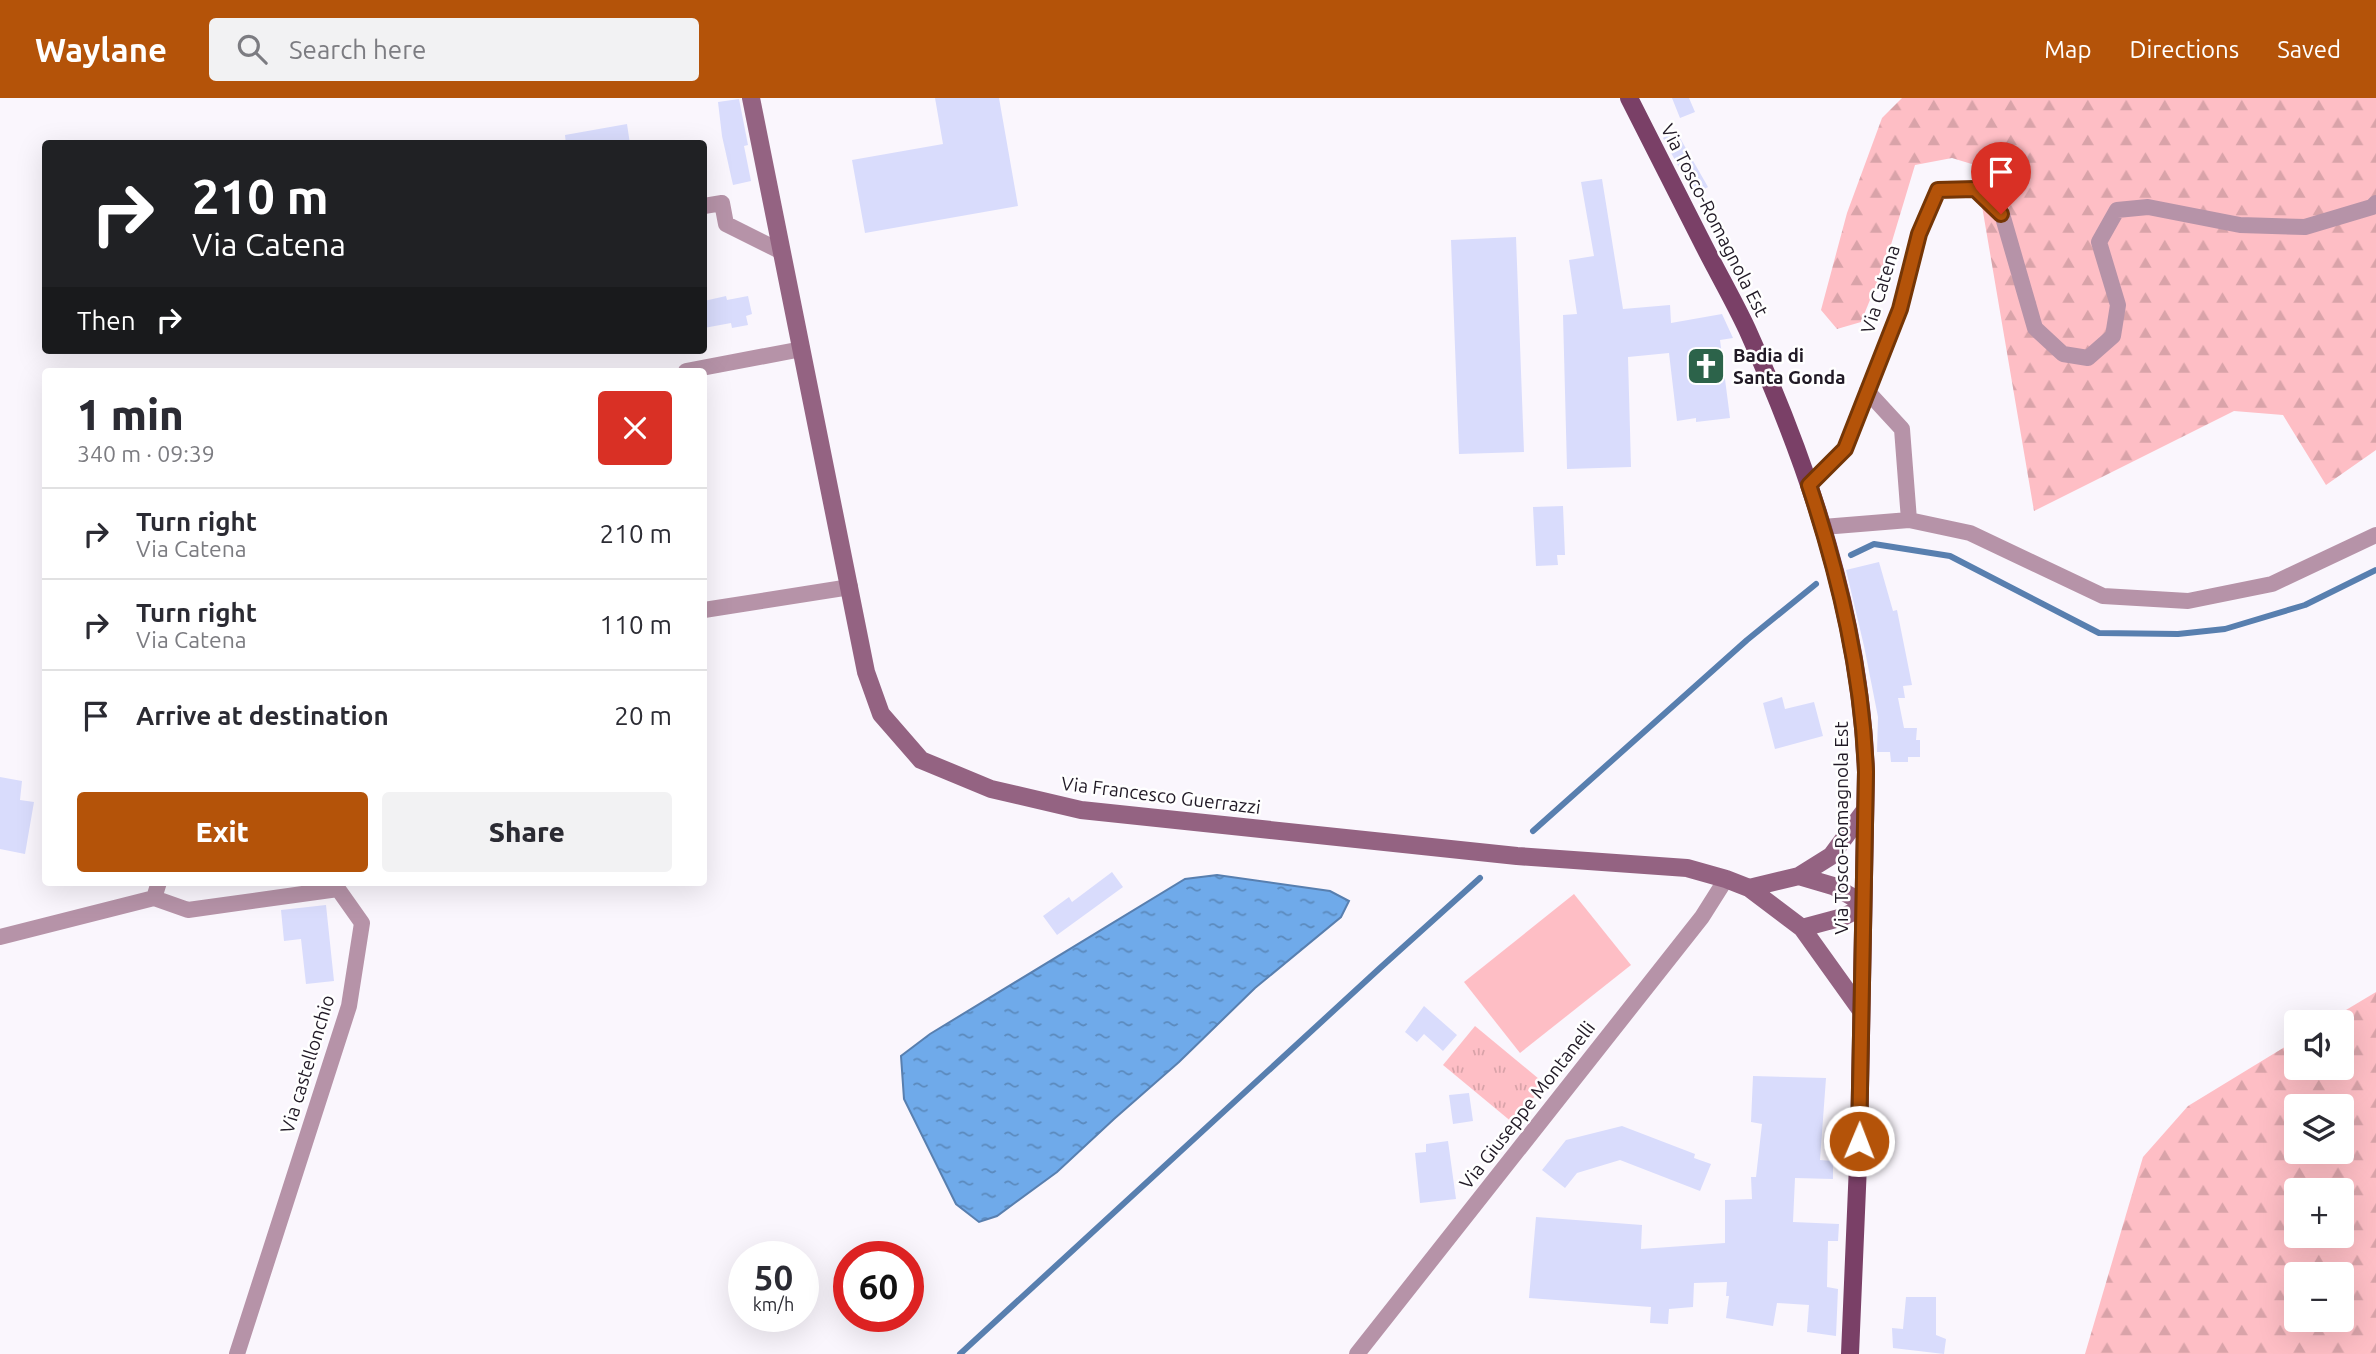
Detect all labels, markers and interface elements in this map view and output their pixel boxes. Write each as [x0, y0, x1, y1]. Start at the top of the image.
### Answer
search box [209, 18, 699, 81]
icon: search [233, 30, 271, 68]
text: Waylane [35, 31, 167, 68]
text: Search here [289, 35, 426, 64]
text: Map [2044, 36, 2091, 63]
text: Directions [2129, 36, 2239, 63]
text: Saved [2277, 36, 2341, 63]
street label: Via Tosco-Romagnola Est [1657, 120, 1773, 320]
pin [1971, 142, 2031, 214]
icon: arrive [1982, 153, 2020, 191]
icon: right [77, 168, 168, 259]
text: 210 m [192, 168, 329, 223]
text: Via Catena [192, 226, 346, 262]
street label: Via Catena [1856, 242, 1904, 336]
icon: right [150, 301, 188, 339]
text: Then [77, 306, 136, 335]
place label: Badia di Santa Gonda [1733, 344, 1846, 388]
church icon: Badia di Santa Gonda [1685, 345, 1727, 387]
text: 1 min [77, 391, 184, 438]
button: close [598, 391, 672, 465]
text: 340 m · 09:39 [77, 441, 215, 466]
text: Turn right [136, 507, 257, 536]
icon: right [77, 515, 115, 553]
text: 210 m [600, 519, 672, 548]
text: Via Catena [136, 536, 247, 561]
text: Turn right [136, 598, 257, 627]
icon: right [77, 606, 115, 644]
text: 110 m [600, 610, 672, 639]
text: Via Catena [136, 627, 247, 652]
icon: arrive [77, 697, 115, 735]
text: Arrive at destination [136, 701, 389, 730]
text: 20 m [614, 701, 672, 730]
street label: Via Tosco-Romagnola Est [1830, 721, 1852, 935]
street label: Via Francesco Guerrazzi [1060, 772, 1262, 818]
button: Exit [77, 792, 368, 872]
button: Share [382, 792, 672, 872]
street label: Via castellonchio [276, 992, 338, 1136]
map controls [2284, 1010, 2354, 1332]
button: sound [2284, 1010, 2354, 1080]
street label: Via Giuseppe Montanelli [1455, 1017, 1599, 1193]
button: layers [2284, 1094, 2354, 1164]
position arrow [1822, 1104, 1896, 1178]
button: + [2284, 1178, 2354, 1248]
speed limit sign: 60 [833, 1241, 924, 1332]
text: 50 [754, 1257, 793, 1297]
button: − [2284, 1262, 2354, 1332]
text: km/h [753, 1294, 794, 1314]

